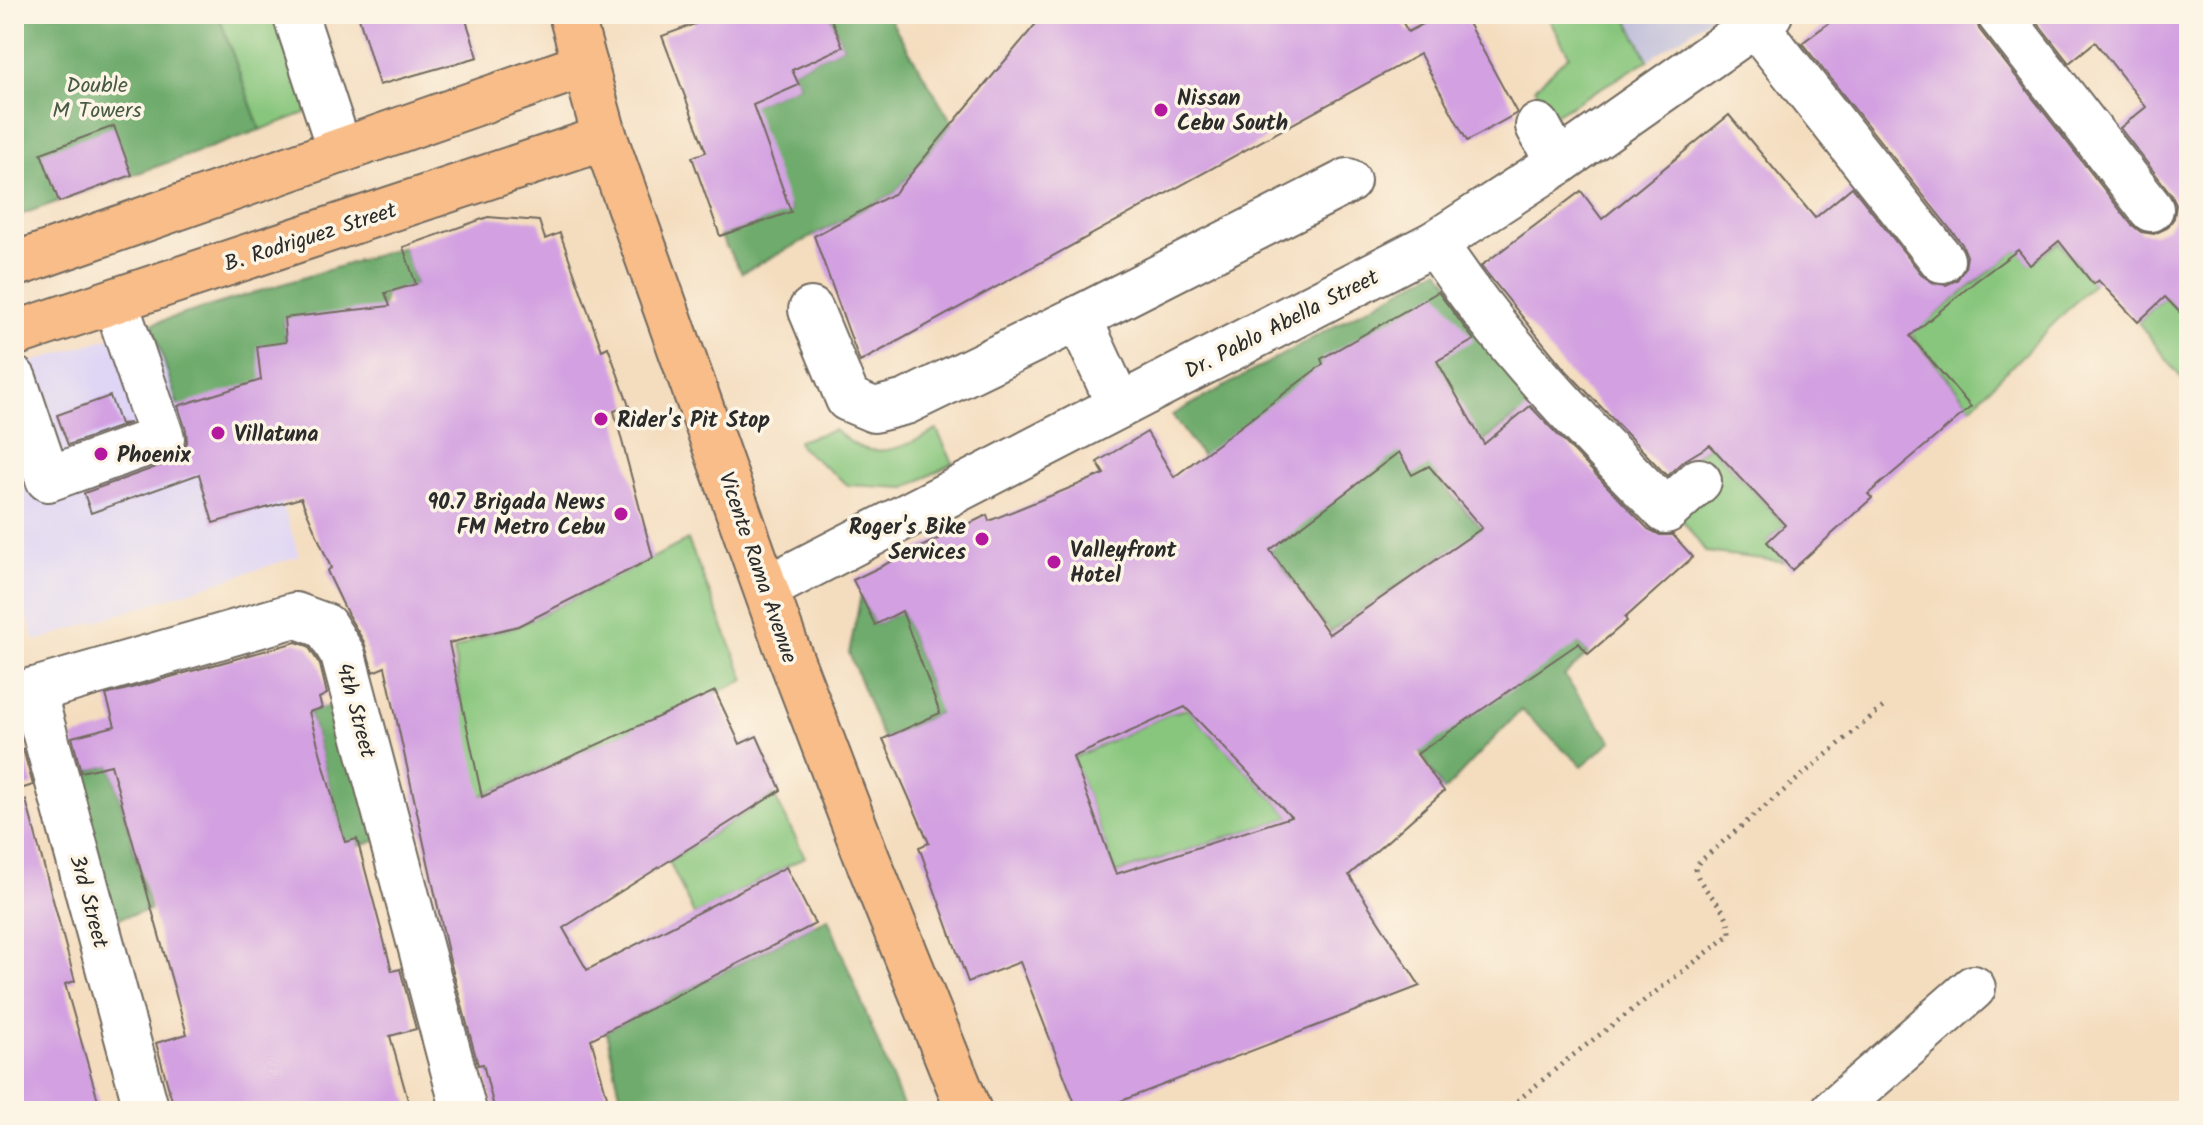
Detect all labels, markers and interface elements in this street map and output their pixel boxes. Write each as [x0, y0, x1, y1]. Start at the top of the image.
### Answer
park label: Double M Towers [52, 69, 142, 129]
place label: Nissan Cebu South [1177, 82, 1288, 142]
marker: Nissan Cebu South [1152, 101, 1170, 119]
street label: B. Rodriguez Street [220, 194, 402, 283]
street label: Dr. Pablo Abella Street [1179, 261, 1386, 389]
place label: Rider's Pit Stop [617, 404, 770, 439]
marker: Rider's Pit Stop [592, 410, 610, 428]
place label: Villatuna [234, 418, 318, 453]
marker: Villatuna [209, 424, 227, 442]
place label: Phoenix [117, 439, 191, 474]
marker: Phoenix [92, 445, 110, 463]
street label: Vicente Rama Avenue [708, 467, 806, 668]
place label: 90.7 Brigada News FM Metro Cebu [427, 486, 606, 546]
marker: 90.7 Brigada News FM Metro Cebu [612, 505, 630, 523]
place label: Roger's Bike Services [849, 511, 967, 571]
marker: Roger's Bike Services [973, 530, 991, 548]
place label: Valleyfront Hotel [1070, 534, 1178, 594]
marker: Valleyfront Hotel [1045, 553, 1063, 571]
street label: 4th Street [325, 659, 384, 763]
street label: 3rd Street [58, 851, 117, 953]

